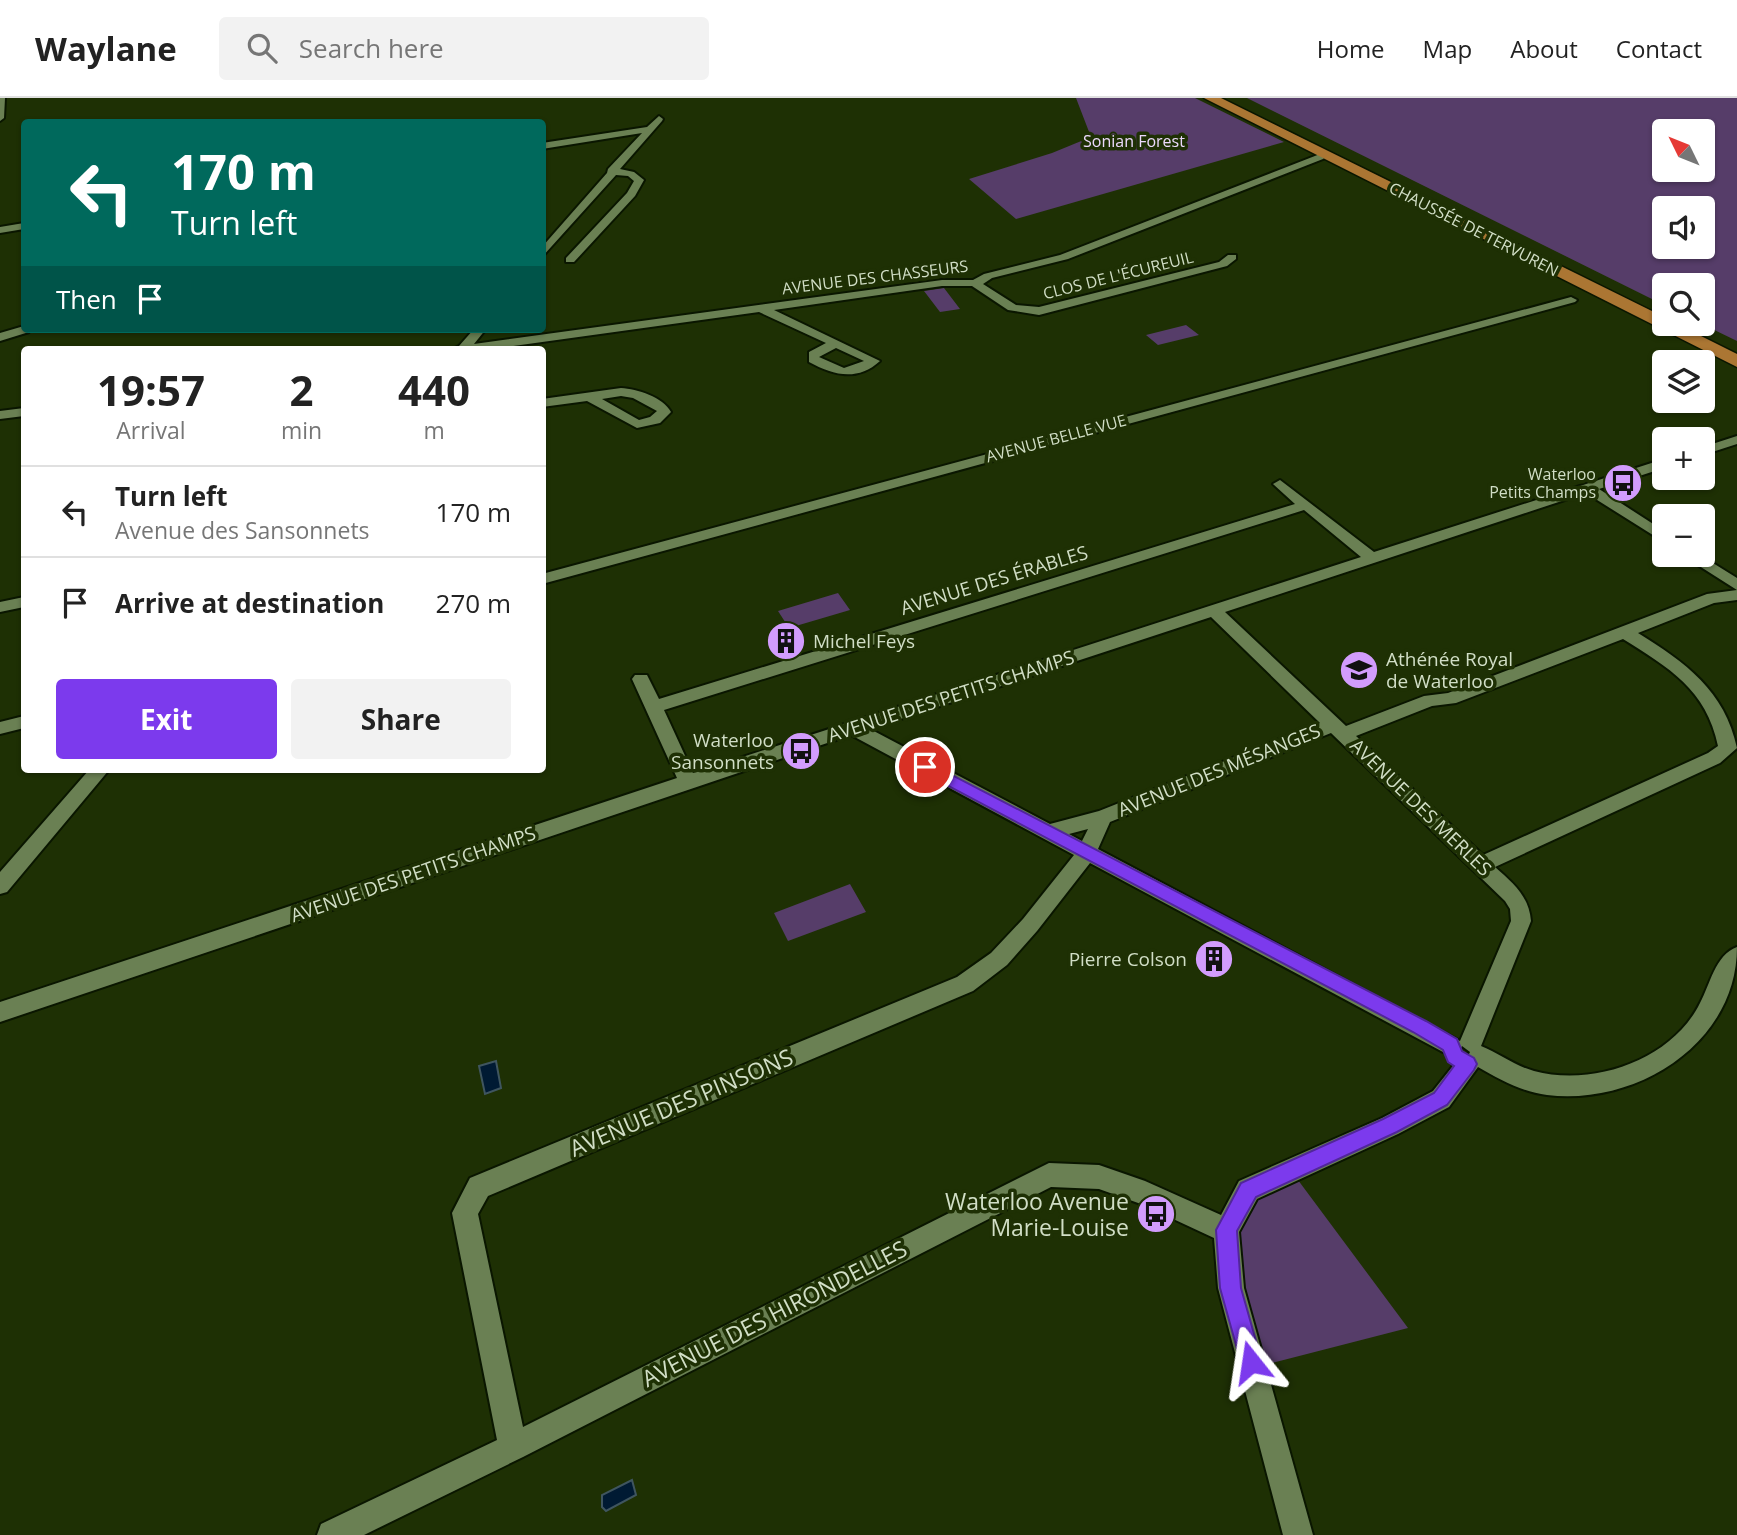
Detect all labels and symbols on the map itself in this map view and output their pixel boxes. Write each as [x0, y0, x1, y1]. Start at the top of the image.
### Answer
north arrow [1652, 119, 1715, 182]
park label: Sonian Forest [1083, 130, 1185, 152]
street label: CHAUSSÉE DE TERVUREN [1386, 177, 1562, 281]
street label: CLOS DE L'ÉCUREUIL [1041, 246, 1195, 304]
street label: AVENUE DES CHASSEURS [781, 255, 970, 299]
street label: AVENUE BELLE VUE [983, 409, 1129, 467]
bus stop icon: Waterloo Petits Champs [1602, 462, 1644, 504]
place label: Waterloo Petits Champs [1489, 463, 1596, 503]
street label: AVENUE DES ÉRABLES [897, 539, 1091, 621]
building icon: Michel Feys [765, 620, 807, 662]
place label: Michel Feys [813, 628, 915, 654]
street label: AVENUE DES PETITS CHAMPS [824, 644, 1078, 748]
place label: Athénée Royal de Waterloo [1386, 646, 1513, 694]
school or university icon: Athénée Royal de Waterloo [1338, 649, 1380, 691]
street label: AVENUE DES MÉSANGES [1114, 717, 1324, 823]
place label: Waterloo Sansonnets [671, 727, 774, 775]
bus stop icon: Waterloo Sansonnets [780, 730, 822, 772]
street label: AVENUE DES MERLES [1345, 733, 1497, 881]
pin [895, 737, 955, 797]
street label: AVENUE DES PETITS CHAMPS [287, 820, 539, 928]
building icon: Pierre Colson [1193, 938, 1235, 980]
place label: Pierre Colson [1069, 946, 1187, 972]
street label: AVENUE DES PINSONS [564, 1040, 798, 1164]
place label: Waterloo Avenue Marie-Louise [945, 1185, 1129, 1243]
bus stop icon: Waterloo Avenue Marie-Louise [1135, 1193, 1177, 1235]
street label: AVENUE DES HIRONDELLES [636, 1232, 912, 1394]
position arrow [1214, 1325, 1288, 1399]

